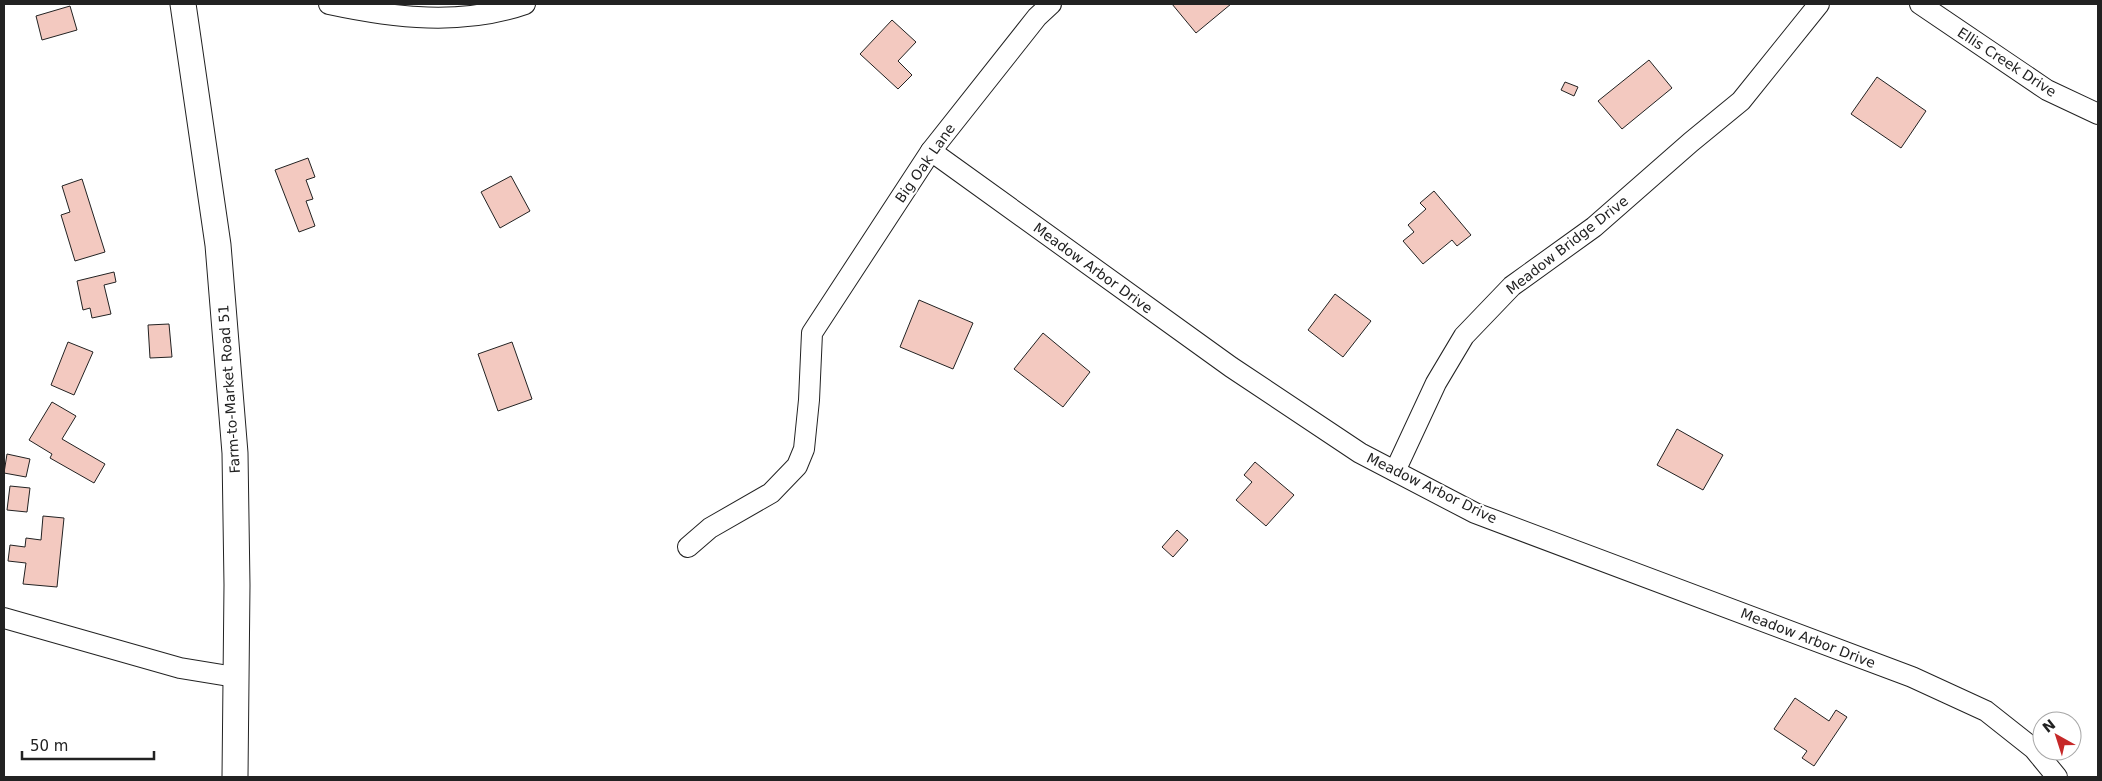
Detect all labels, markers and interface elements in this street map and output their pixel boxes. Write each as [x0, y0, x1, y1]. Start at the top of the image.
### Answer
street label: Ellis Creek Drive [1955, 24, 2059, 100]
street label: Big Oak Lane [892, 120, 958, 206]
street label: Meadow Bridge Drive [1503, 193, 1631, 297]
street label: Meadow Arbor Drive [1030, 220, 1156, 316]
street label: Farm-to-Market Road 51 [215, 304, 243, 474]
street label: Meadow Arbor Drive [1364, 449, 1500, 527]
street label: Meadow Arbor Drive [1738, 605, 1878, 671]
north arrow [2032, 711, 2082, 761]
text: N [2039, 716, 2058, 736]
scale bar [22, 728, 155, 760]
text: 50 m [30, 737, 68, 755]

